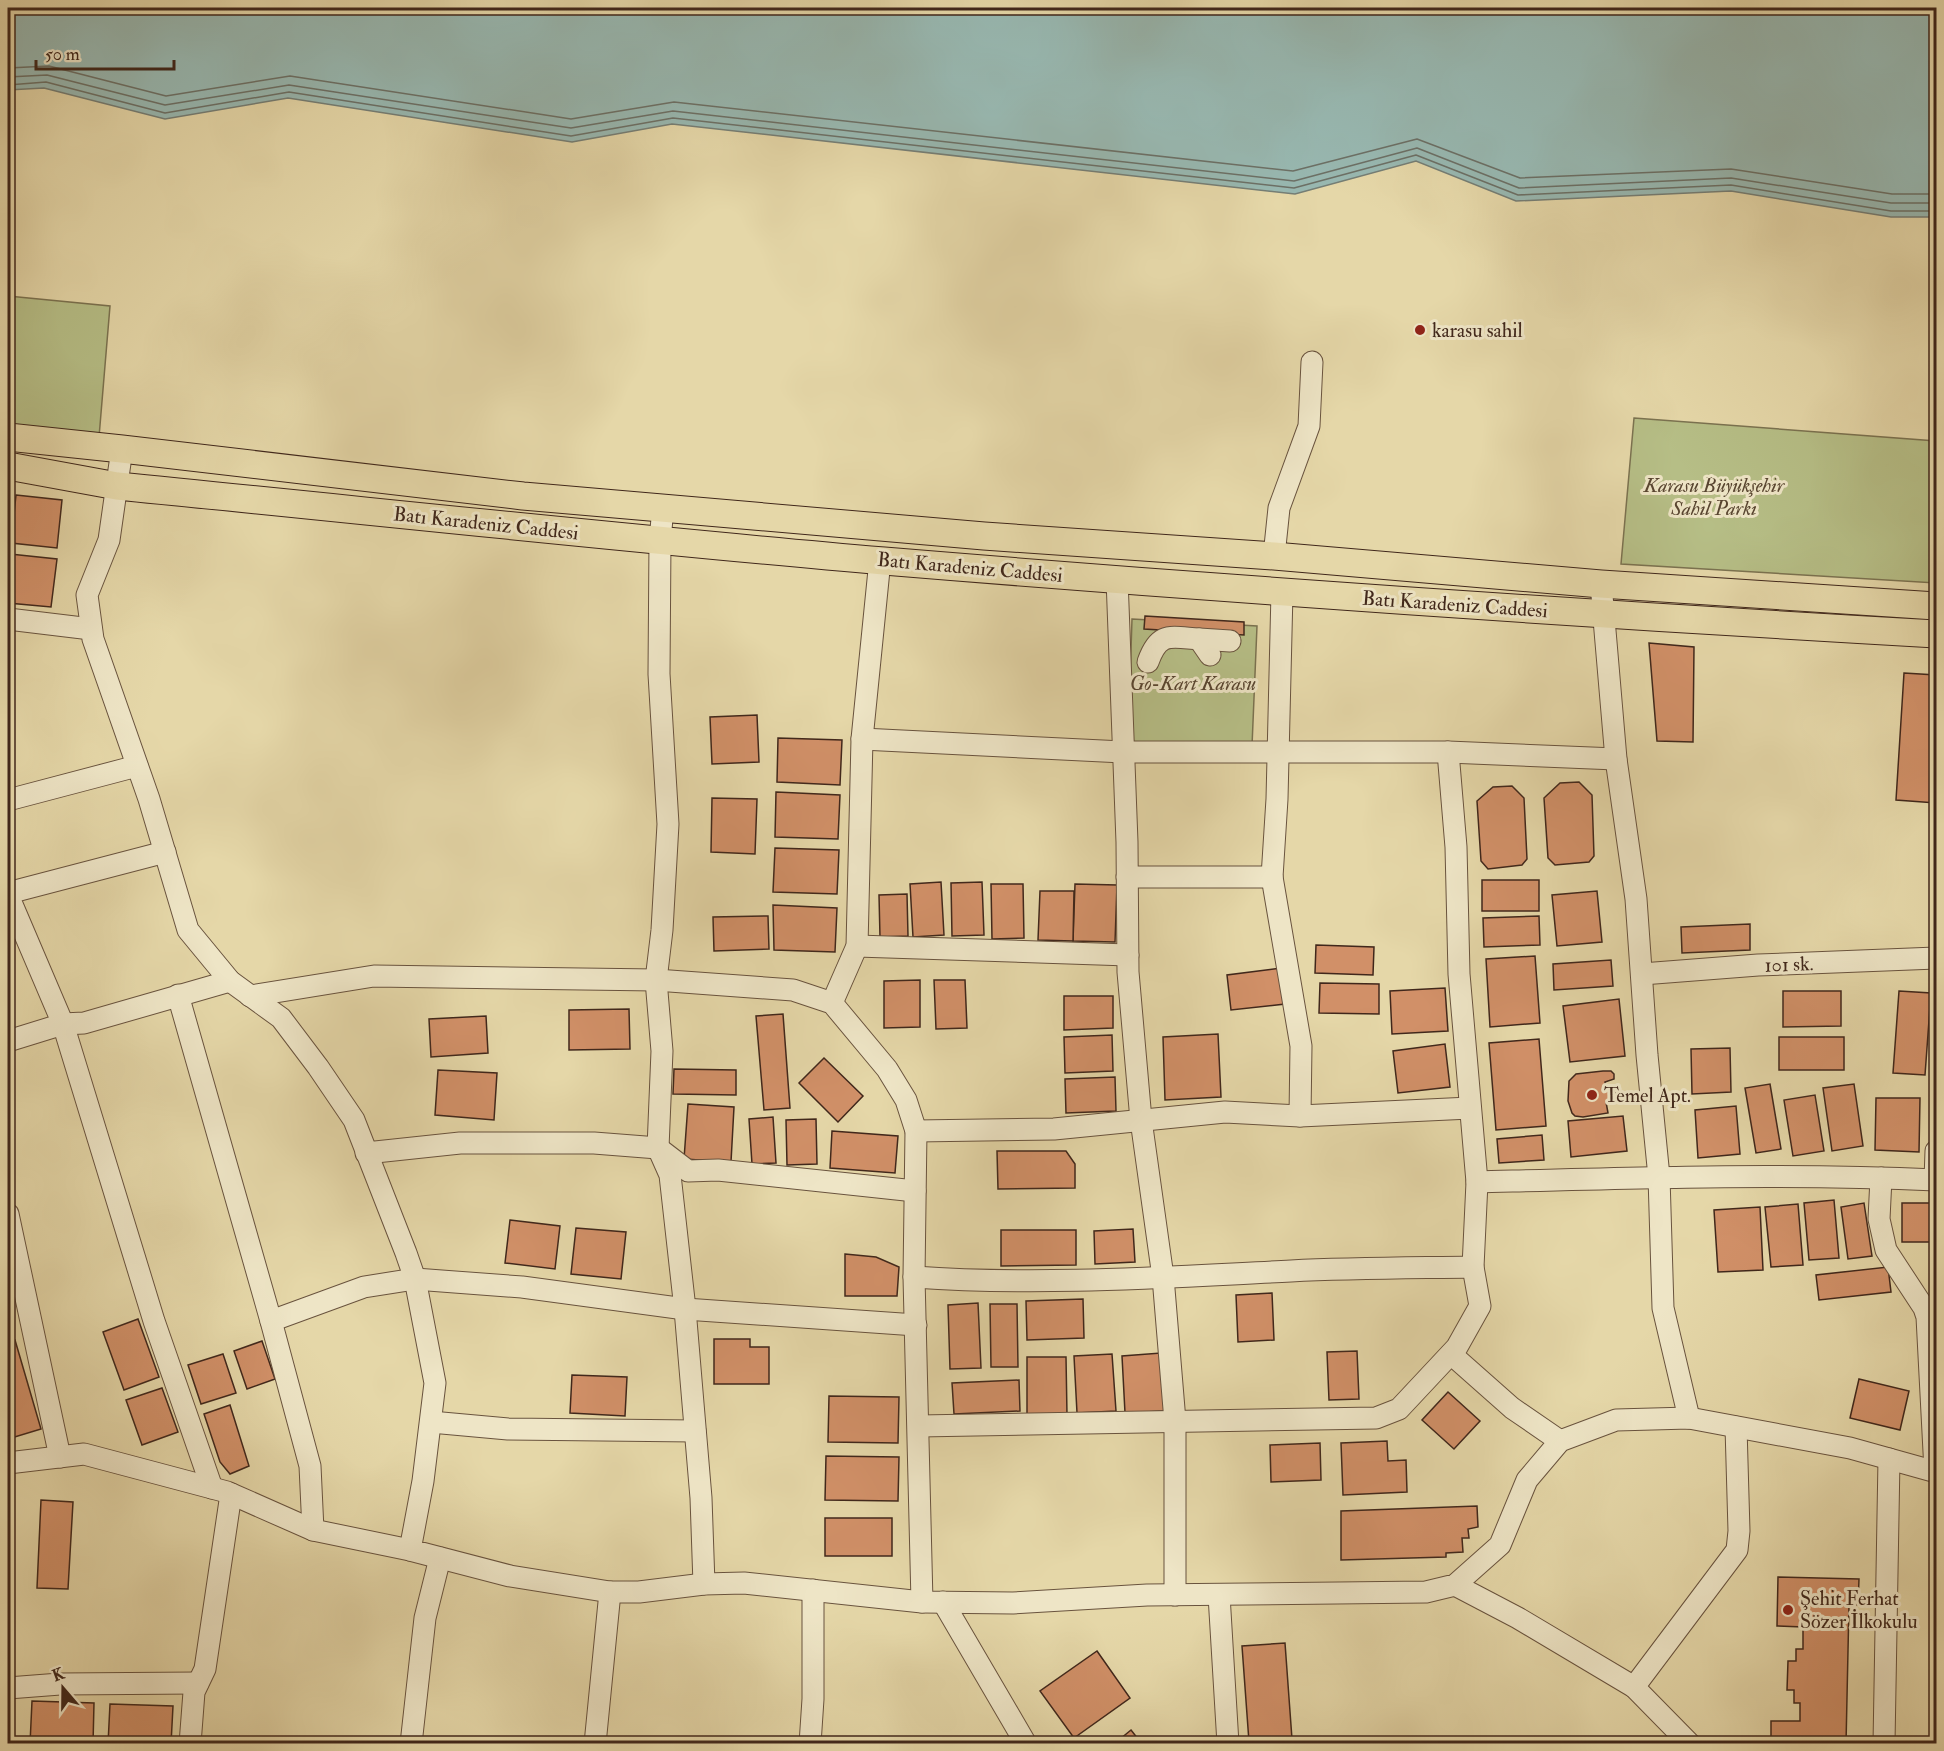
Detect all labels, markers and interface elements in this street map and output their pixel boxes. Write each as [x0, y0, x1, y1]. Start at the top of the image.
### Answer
scale bar [36, 33, 174, 71]
text: 50 m [45, 43, 80, 66]
place label: karasu sahil [1432, 318, 1523, 343]
marker: karasu sahil [1413, 323, 1427, 337]
park label: Karasu Büyükşehir Sahil Parkı [1643, 473, 1786, 521]
street label: Batı Karadeniz Caddesi [392, 501, 580, 546]
street label: Batı Karadeniz Caddesi [876, 547, 1064, 588]
street label: Batı Karadeniz Caddesi [1361, 586, 1549, 623]
park label: Go-Kart Karasu [1130, 671, 1256, 696]
street label: 101 sk. [1764, 951, 1814, 978]
place label: Temel Apt. [1604, 1083, 1691, 1109]
marker: Temel Apt. [1585, 1088, 1599, 1102]
place label: Şehit Ferhat Sözer İlkokulu [1800, 1586, 1918, 1634]
marker: Şehit Ferhat Sözer İlkokulu [1781, 1603, 1795, 1617]
north arrow [33, 1658, 93, 1718]
text: K [50, 1663, 68, 1686]

